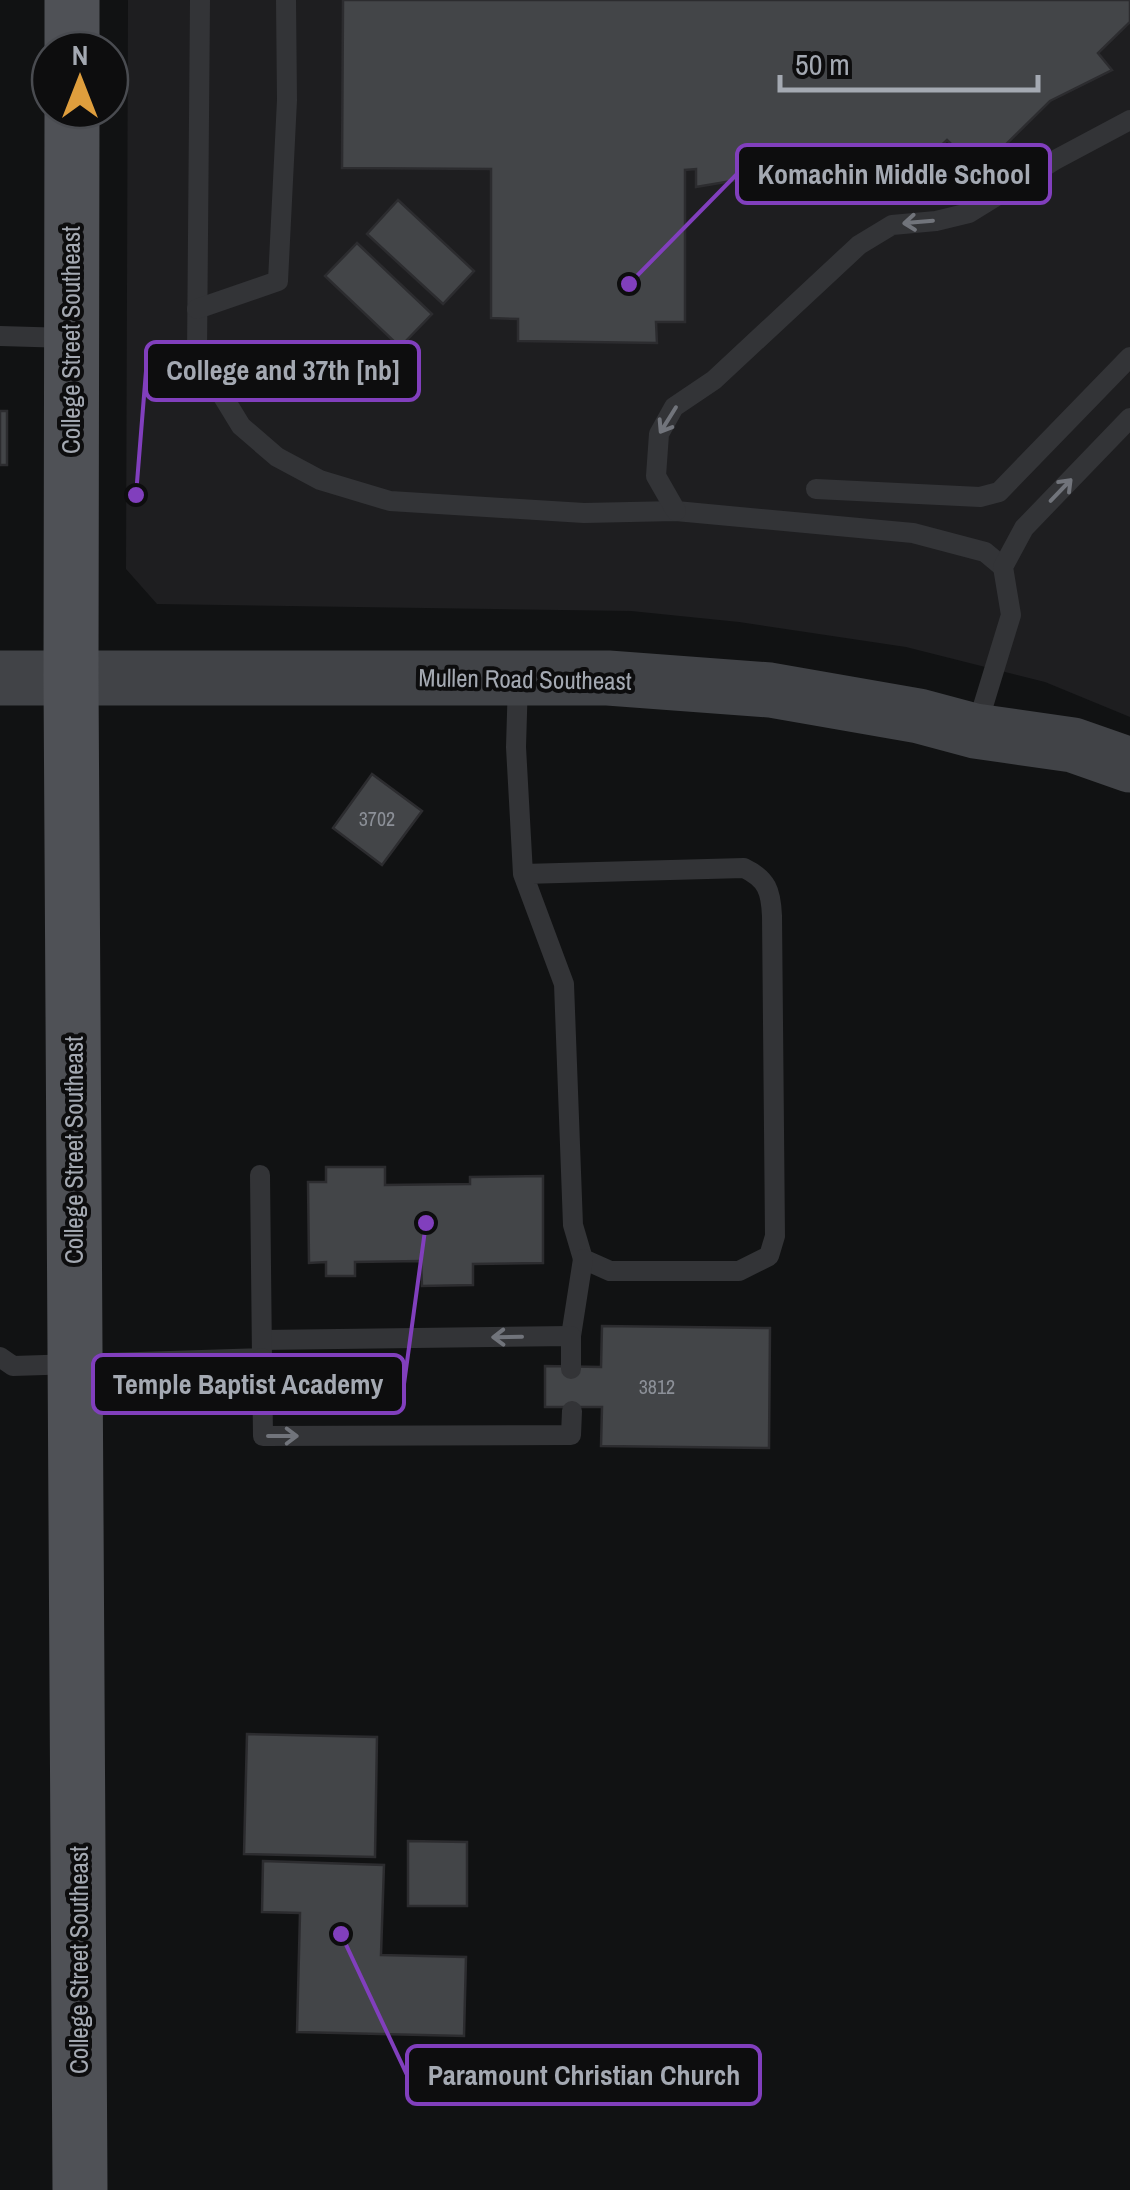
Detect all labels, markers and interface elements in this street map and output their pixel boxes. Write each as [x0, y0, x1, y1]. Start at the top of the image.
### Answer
north arrow [30, 30, 130, 130]
scale bar [780, 30, 1038, 92]
text: N [72, 36, 88, 74]
text: 50 m [795, 44, 850, 84]
callout: Komachin Middle School [737, 145, 1050, 203]
text: Komachin Middle School [757, 155, 1031, 193]
one-way arrow [903, 213, 935, 232]
street label: College Street Southeast [54, 226, 88, 454]
callout: College and 37th [nb] [146, 342, 419, 400]
text: College and 37th [nb] [166, 351, 400, 389]
one-way arrow [658, 405, 679, 433]
one-way arrow [1048, 478, 1072, 502]
street label: Mullen Road Southeast [418, 660, 632, 698]
house number: 3702 [359, 805, 395, 832]
street label: College Street Southeast [57, 1036, 91, 1264]
one-way arrow [492, 1328, 524, 1346]
callout: Temple Baptist Academy [93, 1355, 404, 1413]
text: Temple Baptist Academy [113, 1365, 383, 1403]
house number: 3812 [639, 1373, 675, 1400]
one-way arrow [266, 1426, 298, 1445]
street label: College Street Southeast [62, 1846, 96, 2074]
callout: Paramount Christian Church [407, 2046, 760, 2104]
text: Paramount Christian Church [428, 2056, 740, 2094]

